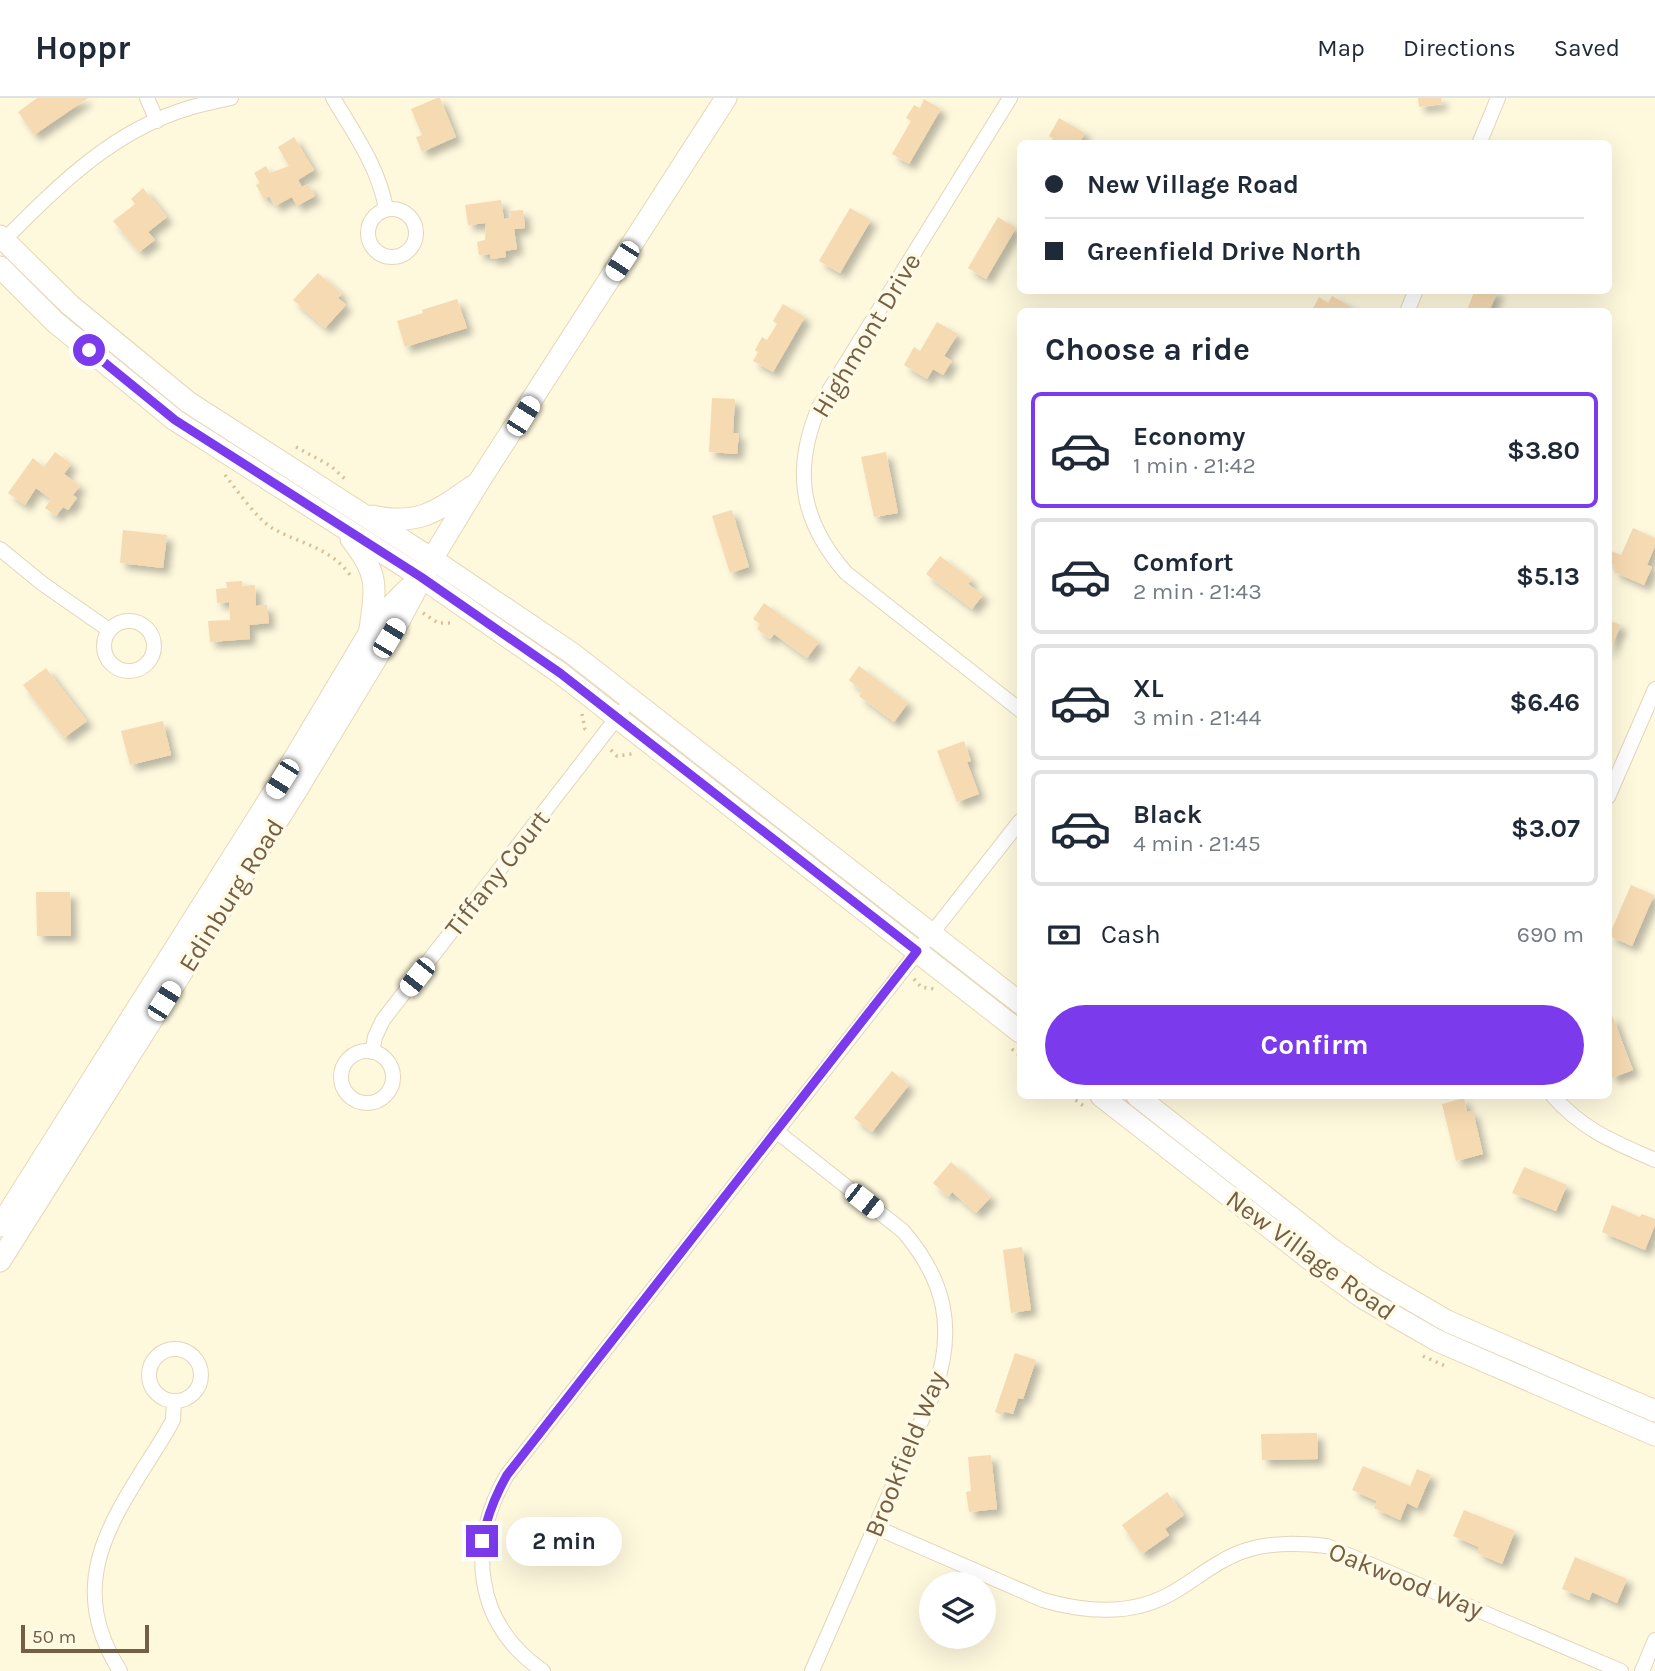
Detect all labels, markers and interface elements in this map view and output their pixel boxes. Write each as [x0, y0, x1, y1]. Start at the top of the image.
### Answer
text: Hoppr [35, 29, 130, 67]
text: Map [1317, 34, 1365, 62]
text: Directions [1403, 34, 1516, 62]
text: Saved [1554, 34, 1620, 62]
text: New Village Road [1087, 169, 1299, 200]
text: Greenfield Drive North [1087, 236, 1361, 267]
car [602, 238, 643, 284]
street label: Highmont Drive [805, 247, 928, 423]
text: Choose a ride [1045, 331, 1250, 368]
route start [73, 334, 105, 366]
car [503, 393, 544, 439]
icon: car [1049, 419, 1112, 482]
text: Economy [1133, 421, 1245, 452]
text: $3.80 [1507, 435, 1580, 466]
text: 1 min · 21:42 [1133, 452, 1256, 479]
icon: car [1049, 545, 1112, 608]
text: Comfort [1133, 547, 1234, 578]
text: $5.13 [1516, 561, 1580, 592]
text: 2 min · 21:43 [1133, 578, 1262, 605]
car [370, 615, 409, 661]
icon: car [1049, 671, 1112, 734]
text: XL [1133, 673, 1164, 704]
text: $6.46 [1509, 687, 1580, 718]
text: 3 min · 21:44 [1133, 704, 1261, 731]
car [262, 756, 303, 802]
icon: car [1049, 797, 1112, 860]
text: Black [1133, 799, 1202, 830]
street label: Tiffany Court [438, 804, 557, 943]
street label: Edinburg Road [172, 813, 291, 977]
text: $3.07 [1511, 813, 1580, 844]
text: 4 min · 21:45 [1133, 830, 1261, 857]
icon: cash [1045, 916, 1083, 954]
text: Cash [1101, 919, 1161, 950]
text: 690 m [1517, 921, 1584, 948]
car [396, 954, 439, 1000]
car [144, 978, 185, 1024]
button: Confirm [1045, 1005, 1584, 1085]
car [841, 1180, 888, 1222]
street label: New Village Road [1220, 1184, 1401, 1327]
street label: Brookfield Way [858, 1367, 953, 1542]
callout: 2 min [506, 1516, 622, 1566]
route end [466, 1525, 498, 1557]
text: 2 min [532, 1528, 596, 1555]
street label: Oakwood Way [1324, 1535, 1487, 1625]
map controls [919, 1572, 996, 1649]
button: layers [919, 1572, 996, 1649]
scale bar [21, 1622, 149, 1654]
text: 50 m [32, 1626, 76, 1648]

